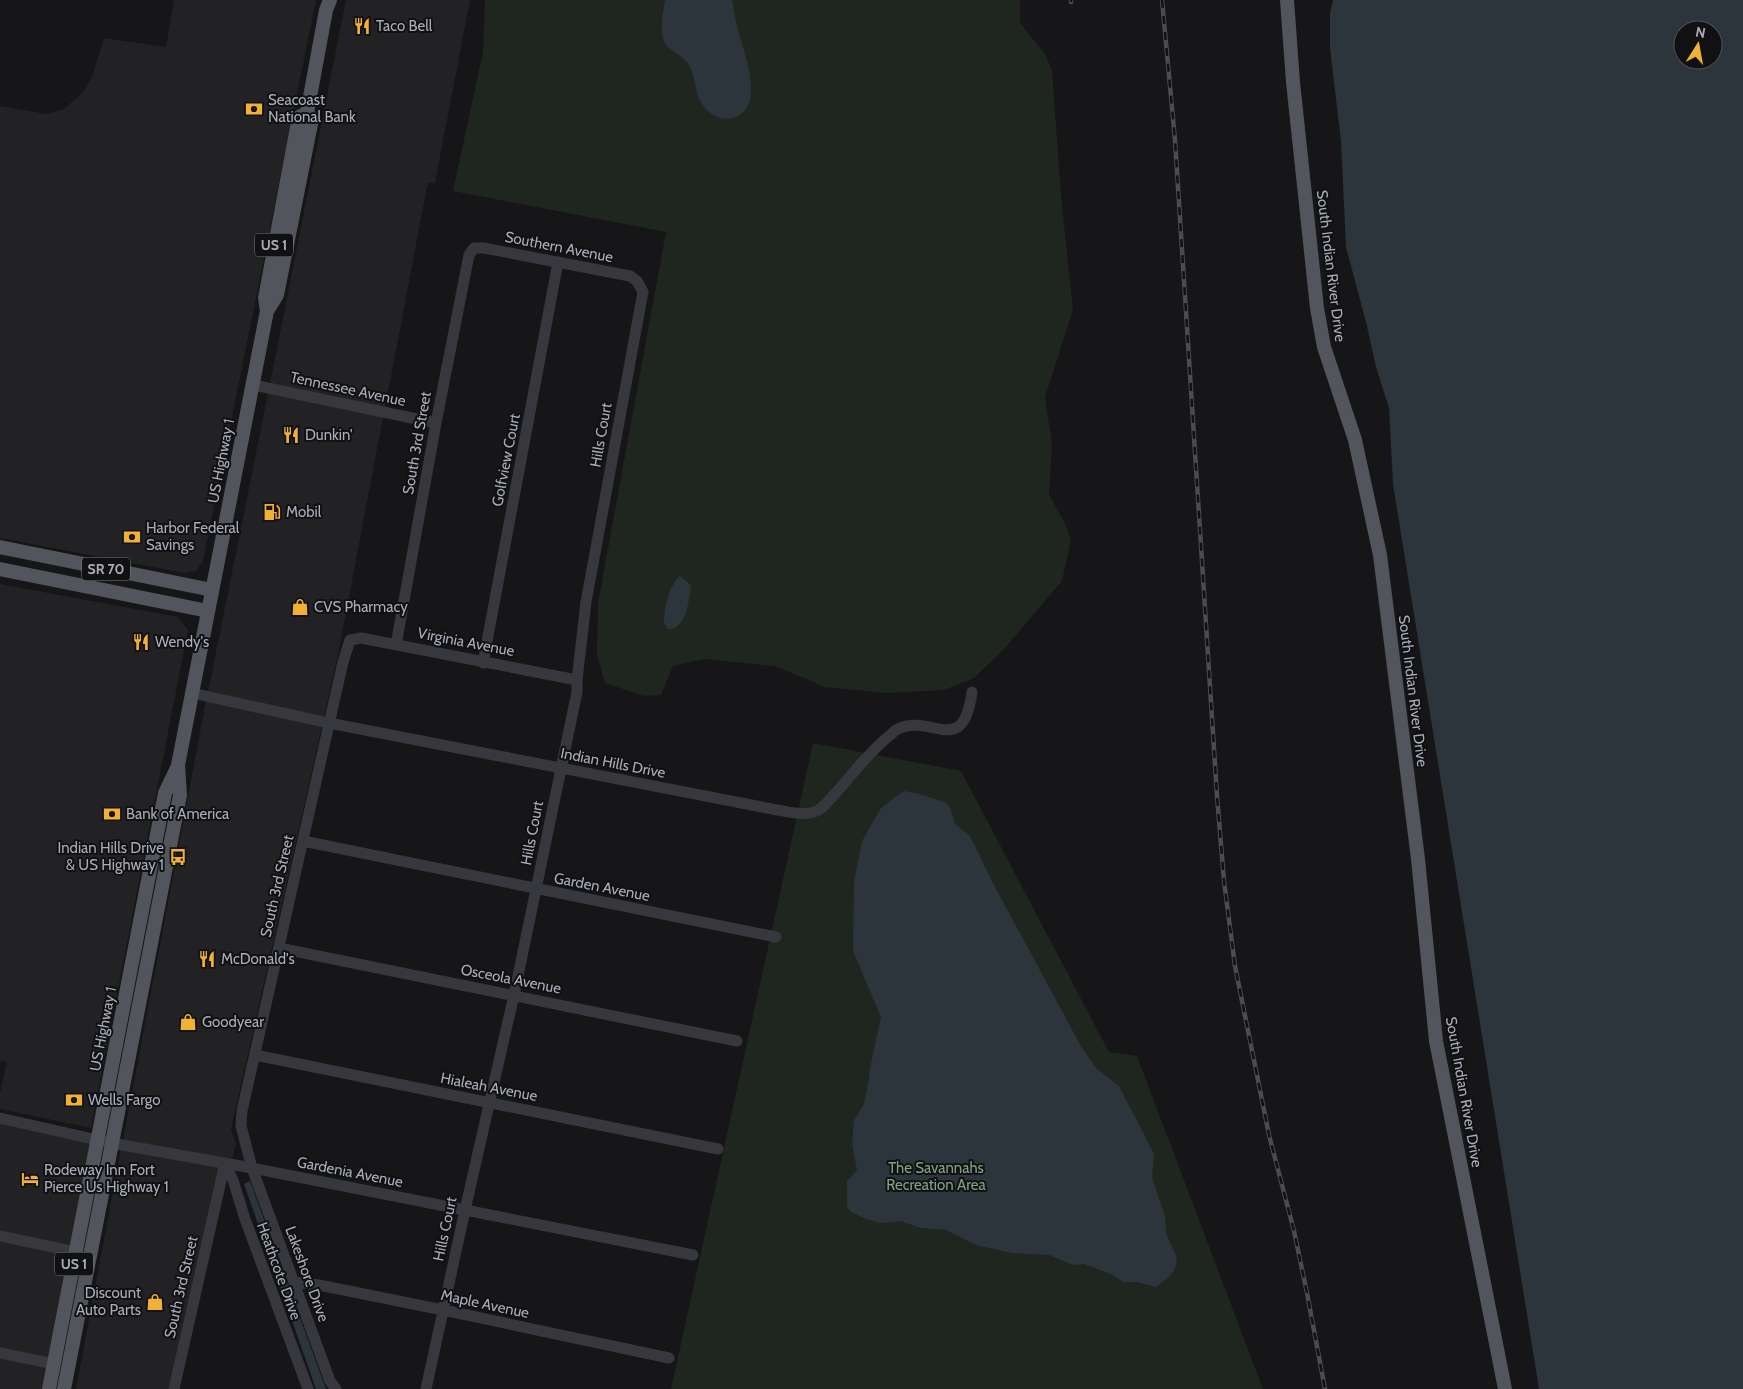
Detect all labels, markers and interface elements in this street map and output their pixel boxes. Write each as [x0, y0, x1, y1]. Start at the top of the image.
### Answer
restaurant icon: Taco Bell [352, 16, 372, 36]
place label: Taco Bell [376, 17, 433, 35]
north arrow [1673, 20, 1723, 70]
text: N [1694, 22, 1707, 42]
place label: Seacoast National Bank [268, 91, 356, 126]
bank icon: Seacoast National Bank [244, 99, 264, 119]
street label: South Indian River Drive [1313, 189, 1349, 343]
street label: Southern Avenue [503, 228, 615, 266]
road number: US 1 [255, 234, 293, 256]
street label: Tennessee Avenue [289, 368, 408, 410]
street label: South 3rd Street [399, 390, 435, 496]
street label: Hills Court [586, 401, 616, 469]
street label: Golfview Court [488, 412, 524, 508]
street label: US Highway 1 [204, 417, 238, 505]
restaurant icon: Dunkin' [281, 425, 301, 445]
place label: Dunkin' [305, 426, 353, 444]
fuel station icon: Mobil [262, 502, 282, 522]
place label: Mobil [286, 503, 322, 521]
place label: Harbor Federal Savings [146, 519, 240, 554]
bank icon: Harbor Federal Savings [122, 527, 142, 547]
road number: SR 70 [82, 558, 130, 580]
shop icon: CVS Pharmacy [290, 597, 310, 617]
place label: CVS Pharmacy [314, 598, 408, 616]
street label: South Indian River Drive [1395, 614, 1431, 768]
street label: Virginia Avenue [416, 624, 516, 660]
restaurant icon: Wendy's [131, 632, 151, 652]
place label: Wendy's [155, 633, 209, 651]
street label: Indian Hills Drive [559, 744, 667, 782]
street label: Hills Court [517, 799, 547, 867]
bank icon: Bank of America [102, 804, 122, 824]
place label: Bank of America [126, 805, 230, 823]
street label: South 3rd Street [256, 833, 298, 939]
place label: Indian Hills Drive & US Highway 1 [58, 839, 164, 874]
bus stop icon: Indian Hills Drive & US Highway 1 [168, 847, 188, 867]
street label: Garden Avenue [553, 869, 652, 905]
restaurant icon: McDonald's [197, 949, 217, 969]
place label: McDonald's [221, 950, 295, 968]
street label: Osceola Avenue [459, 960, 563, 998]
street label: US Highway 1 [86, 985, 120, 1073]
shop icon: Goodyear [178, 1012, 198, 1032]
place label: Goodyear [202, 1013, 264, 1031]
street label: South Indian River Drive [1442, 1015, 1486, 1169]
street label: Hialeah Avenue [439, 1069, 539, 1105]
bank icon: Wells Fargo [64, 1090, 84, 1110]
place label: Wells Fargo [88, 1091, 161, 1109]
street label: Gardenia Avenue [295, 1153, 405, 1191]
park label: The Savannahs Recreation Area [886, 1159, 987, 1194]
place label: Rodeway Inn Fort Pierce Us Highway 1 [44, 1161, 169, 1196]
hotel icon: Rodeway Inn Fort Pierce Us Highway 1 [20, 1169, 40, 1189]
street label: Hills Court [429, 1195, 461, 1263]
street label: Heathcote Drive [253, 1220, 305, 1323]
street label: Lakeshore Drive [281, 1224, 333, 1325]
street label: South 3rd Street [160, 1234, 202, 1340]
road number: US 1 [55, 1252, 93, 1276]
place label: Discount Auto Parts [76, 1284, 141, 1319]
street label: Maple Avenue [439, 1286, 531, 1322]
shop icon: Discount Auto Parts [145, 1292, 165, 1312]

